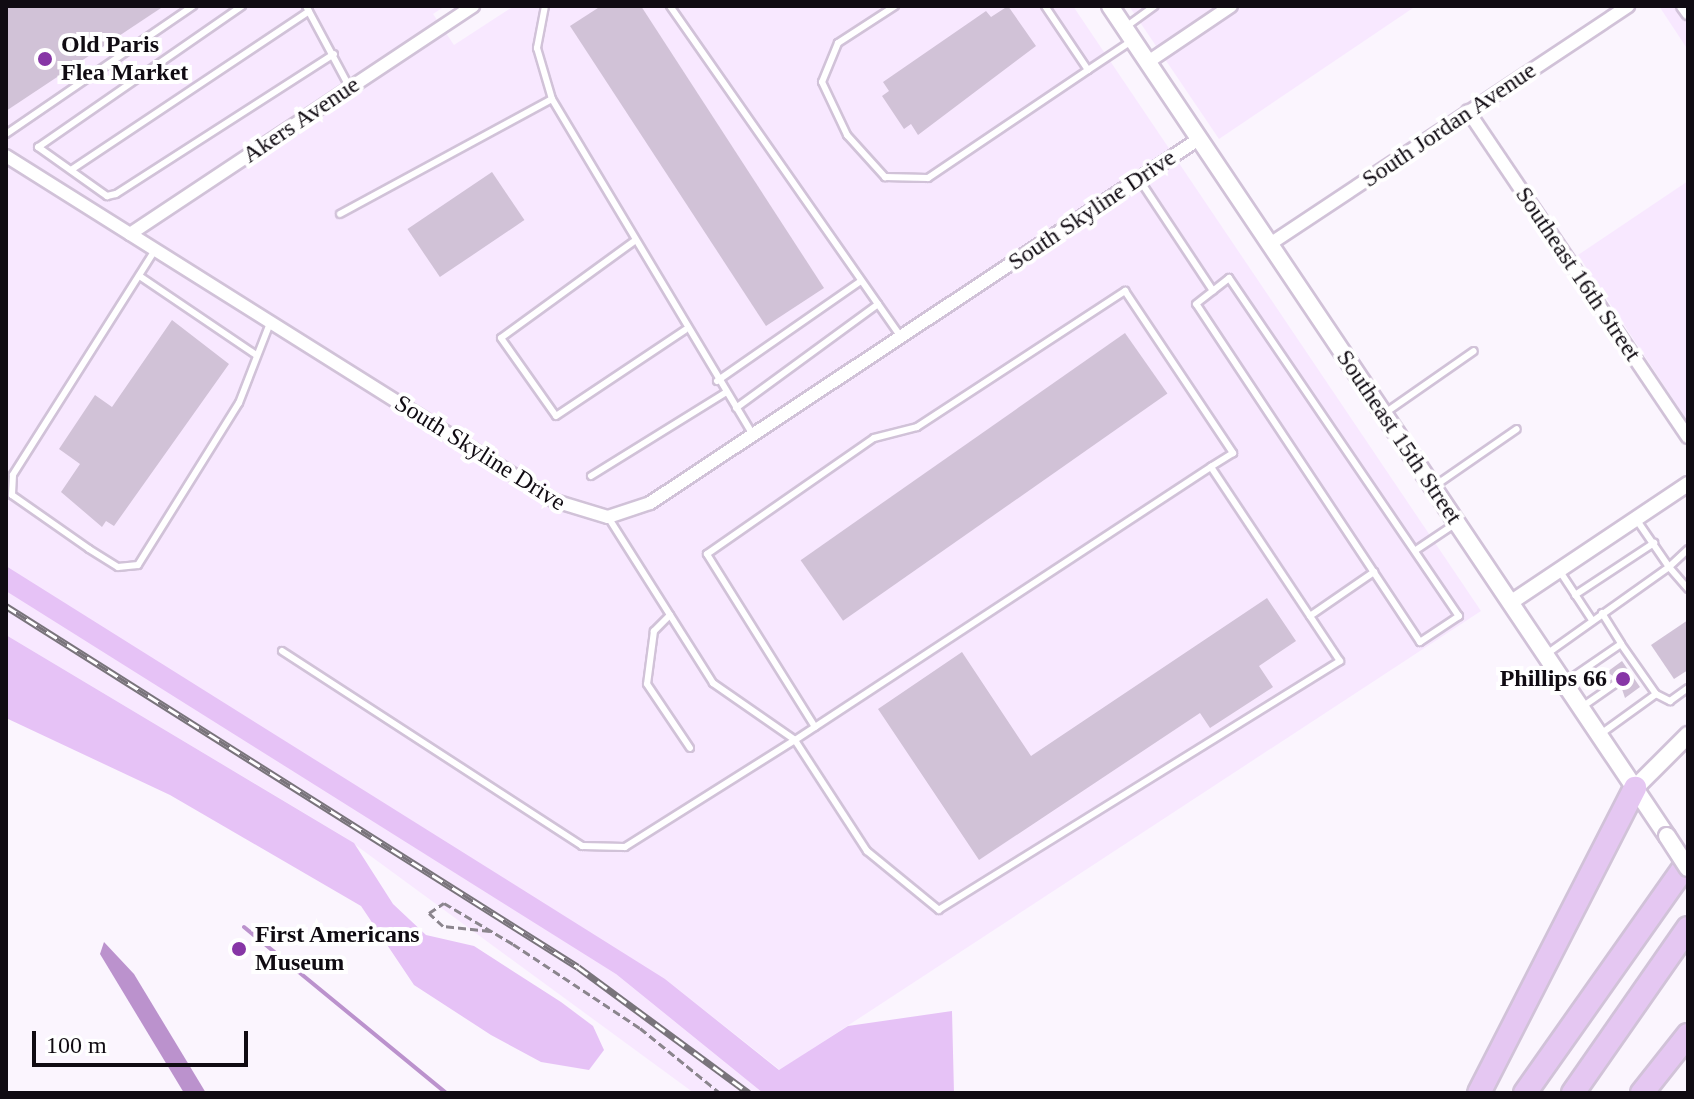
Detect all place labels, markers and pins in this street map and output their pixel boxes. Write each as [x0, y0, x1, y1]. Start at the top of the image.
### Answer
place label: Old Paris Flea Market [61, 31, 188, 87]
marker: Old Paris Flea Market [36, 50, 54, 68]
place label: Phillips 66 [1500, 665, 1607, 693]
marker: Phillips 66 [1614, 670, 1632, 688]
place label: First Americans Museum [255, 921, 421, 977]
marker: First Americans Museum [230, 940, 248, 958]

